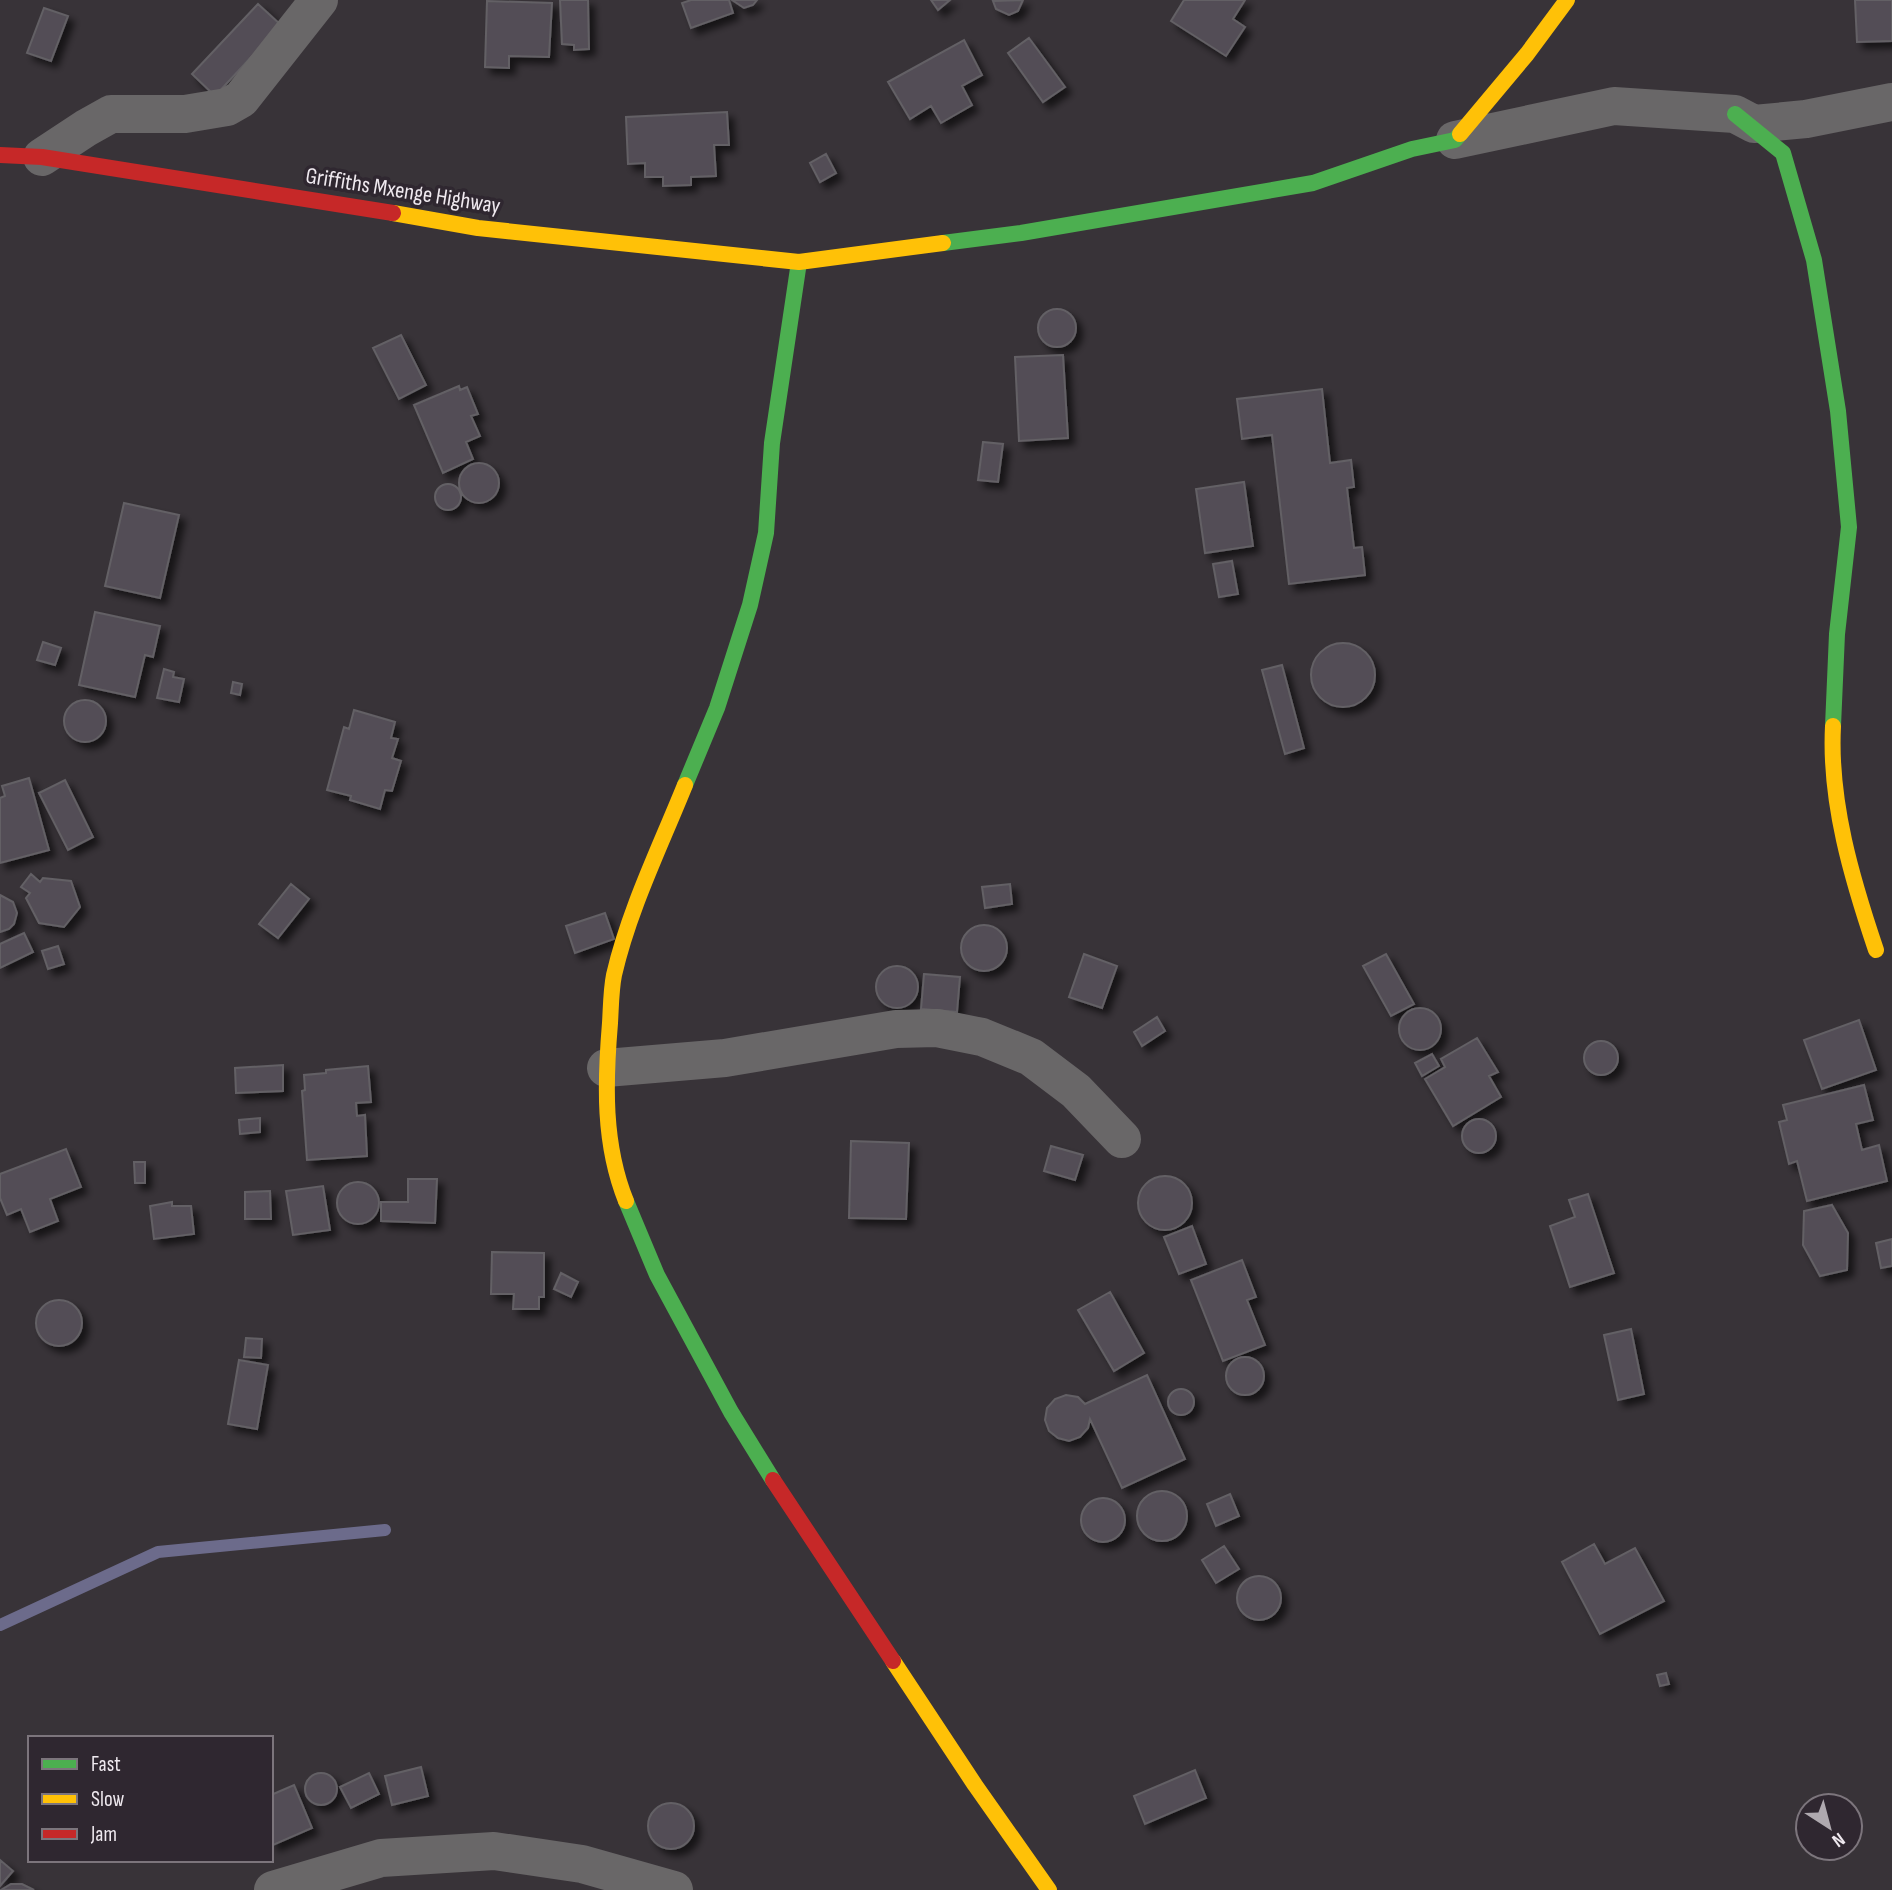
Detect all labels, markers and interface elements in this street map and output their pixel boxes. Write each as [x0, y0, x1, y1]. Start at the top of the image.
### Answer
street label: Griffiths Mxenge Highway [304, 162, 502, 220]
legend [28, 1736, 273, 1862]
text: Fast [91, 1752, 121, 1777]
text: Slow [91, 1787, 125, 1812]
north arrow [1794, 1792, 1864, 1862]
text: Jam [90, 1822, 117, 1847]
text: N [1827, 1827, 1849, 1852]

